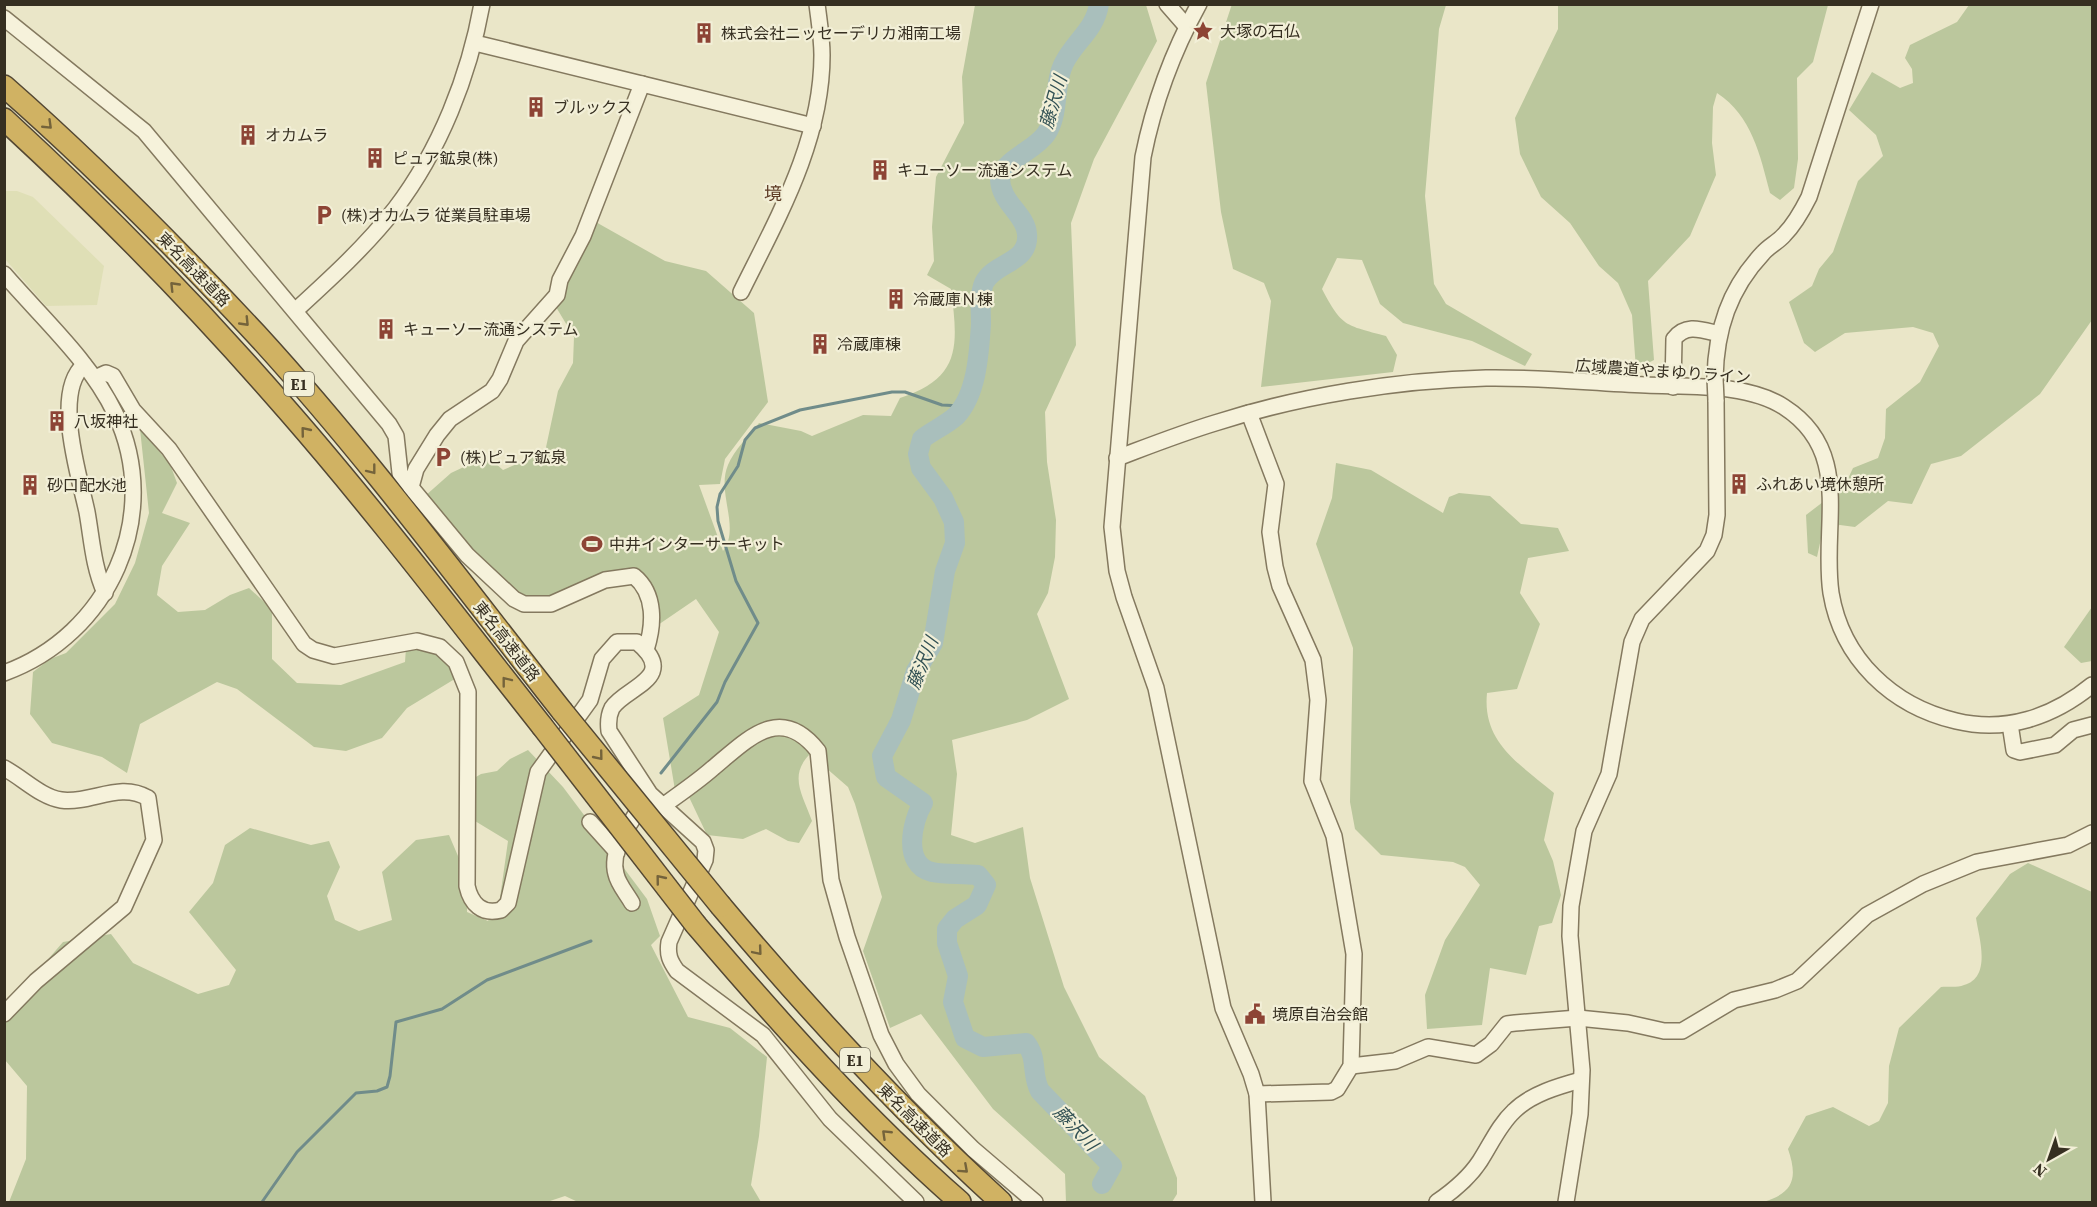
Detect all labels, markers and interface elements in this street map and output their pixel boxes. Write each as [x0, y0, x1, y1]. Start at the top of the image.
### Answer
place icon: 大塚の石仏 [1191, 19, 1215, 43]
place label: 大塚の石仏 [1220, 20, 1300, 42]
building icon: 株式会社ニッセーデリカ湘南工場 [692, 21, 716, 45]
place label: 株式会社ニッセーデリカ湘南工場 [721, 22, 961, 44]
water label: 藤沢川 [1034, 71, 1073, 131]
building icon: ブルックス [524, 95, 548, 119]
place label: ブルックス [553, 96, 633, 118]
one-way arrow [41, 117, 52, 128]
building icon: オカムラ [236, 123, 260, 147]
place label: オカムラ [265, 124, 328, 146]
building icon: ピュア鉱泉(株) [363, 146, 387, 170]
place label: ピュア鉱泉(株) [392, 147, 499, 169]
building icon: キユーソー流通システム [868, 158, 892, 182]
place label: キユーソー流通システム [897, 159, 1073, 181]
district label: 境 [764, 181, 782, 206]
parking icon: (株)オカムラ 従業員駐車場 [312, 203, 336, 227]
place label: (株)オカムラ 従業員駐車場 [341, 204, 531, 226]
street label: 東名高速道路 [153, 227, 235, 311]
one-way arrow [171, 282, 182, 293]
building icon: 冷蔵庫Ｎ棟 [884, 287, 908, 311]
place label: 冷蔵庫Ｎ棟 [913, 288, 993, 310]
one-way arrow [237, 315, 248, 326]
building icon: キューソー流通システム [374, 317, 398, 341]
place label: キューソー流通システム [403, 318, 579, 340]
building icon: 冷蔵庫棟 [808, 332, 832, 356]
place label: 冷蔵庫棟 [837, 333, 901, 355]
street label: 広域農道やまゆりライン [1574, 354, 1752, 388]
road number: E1 [284, 372, 314, 396]
building icon: 八坂神社 [45, 409, 69, 433]
place label: 八坂神社 [74, 410, 138, 432]
one-way arrow [301, 426, 312, 437]
parking icon: (株)ピュア鉱泉 [431, 445, 455, 469]
place label: (株)ピュア鉱泉 [460, 446, 567, 468]
one-way arrow [364, 464, 375, 475]
building icon: ふれあい境休憩所 [1727, 472, 1751, 496]
building icon: 砂口配水池 [18, 473, 42, 497]
place label: ふれあい境休憩所 [1756, 473, 1884, 495]
place label: 砂口配水池 [47, 474, 127, 496]
sports icon: 中井インターサーキット [580, 532, 604, 556]
place label: 中井インターサーキット [609, 533, 785, 555]
street label: 東名高速道路 [469, 596, 545, 686]
water label: 藤沢川 [900, 631, 944, 693]
one-way arrow [502, 676, 513, 687]
one-way arrow [592, 750, 603, 761]
one-way arrow [656, 875, 667, 886]
one-way arrow [751, 944, 762, 955]
public building icon: 境原自治会館 [1243, 1002, 1267, 1026]
place label: 境原自治会館 [1272, 1003, 1368, 1025]
road number: E1 [840, 1048, 870, 1072]
street label: 東名高速道路 [873, 1078, 957, 1162]
water label: 藤沢川 [1048, 1100, 1105, 1158]
north arrow [2019, 1129, 2079, 1189]
one-way arrow [883, 1130, 894, 1141]
text: N [2028, 1158, 2051, 1183]
one-way arrow [958, 1162, 968, 1173]

